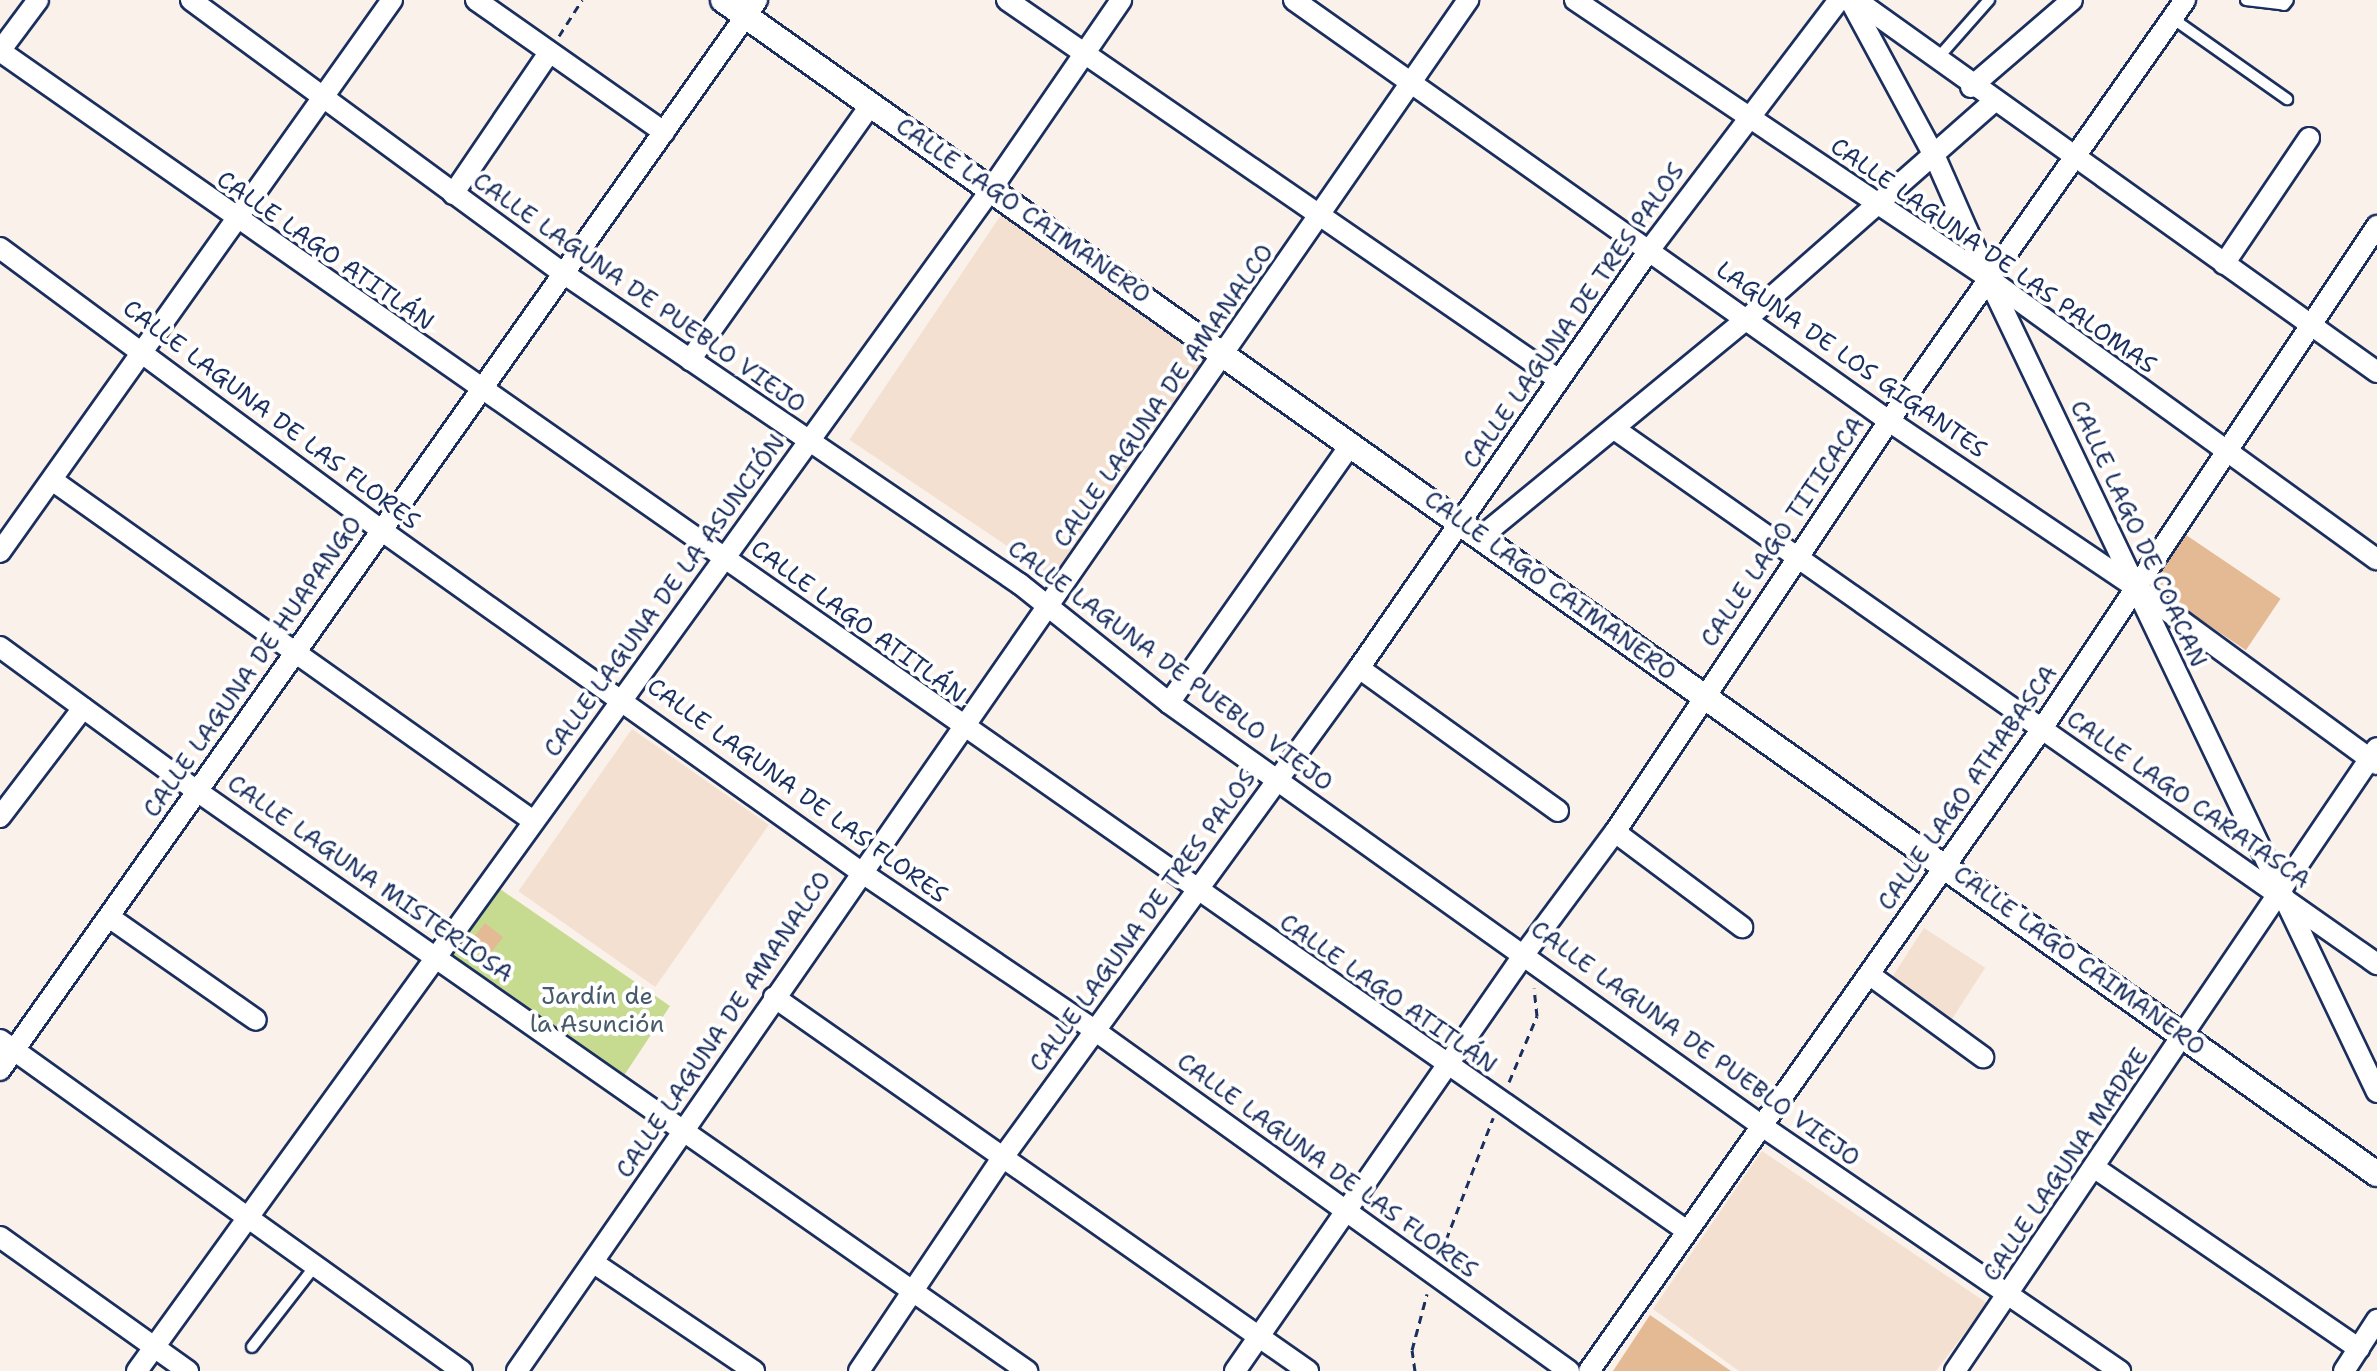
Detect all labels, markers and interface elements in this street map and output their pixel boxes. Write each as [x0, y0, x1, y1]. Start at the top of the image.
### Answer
street label: CALLE LAGO CAIMANERO [890, 112, 1156, 310]
street label: CALLE LAGUNA DE LAS PALOMAS [1825, 132, 2161, 380]
street label: CALLE LAGUNA DE TRES PALOS [1457, 158, 1691, 474]
street label: CALLE LAGO ATITLÁN [211, 165, 439, 337]
street label: CALLE LAGUNA DE PUEBLO VIEJO [467, 167, 811, 419]
street label: CALLE LAGUNA DE AMANALCO [1048, 239, 1280, 553]
street label: LAGUNA DE LOS GIGANTES [1710, 255, 1992, 465]
street label: CALLE LAGUNA DE LAS FLORES [117, 294, 425, 536]
street label: CALLE LAGO DE COACAN [2063, 396, 2213, 672]
street label: CALLE LAGO TITICACA [1695, 411, 1871, 653]
street label: CALLE LAGUNA DE LA ASUNCIÓN [538, 429, 792, 763]
street label: CALLE LAGO CAIMANERO [1418, 485, 1682, 687]
street label: CALLE LAGUNA DE HUAPANGO [138, 511, 368, 823]
street label: CALLE LAGO ATITLÁN [745, 534, 971, 710]
street label: CALLE LAGUNA DE PUEBLO VIEJO [1002, 534, 1338, 798]
street label: CALLE LAGO ATHABASCA [1872, 660, 2064, 916]
street label: CALLE LAGUNA DE LAS FLORES [641, 672, 953, 910]
street label: CALLE LAGO CARATASCA [2061, 705, 2315, 895]
street label: CALLE LAGUNA DE TRES PALOS [1024, 764, 1262, 1078]
street label: CALLE LAGUNA MISTERIOSA [222, 769, 518, 989]
street label: CALLE LAGO CAIMANERO [1947, 860, 2211, 1062]
street label: CALLE LAGUNA DE AMANALCO [610, 866, 838, 1184]
street label: CALLE LAGO ATITLÁN [1274, 908, 1502, 1080]
street label: CALLE LAGUNA DE PUEBLO VIEJO [1525, 915, 1865, 1173]
park label: Jardín de la Asunción [530, 983, 664, 1039]
street label: CALLE LAGUNA MADRE [1977, 1043, 2155, 1287]
street label: CALLE LAGUNA DE LAS FLORES [1171, 1047, 1483, 1285]

